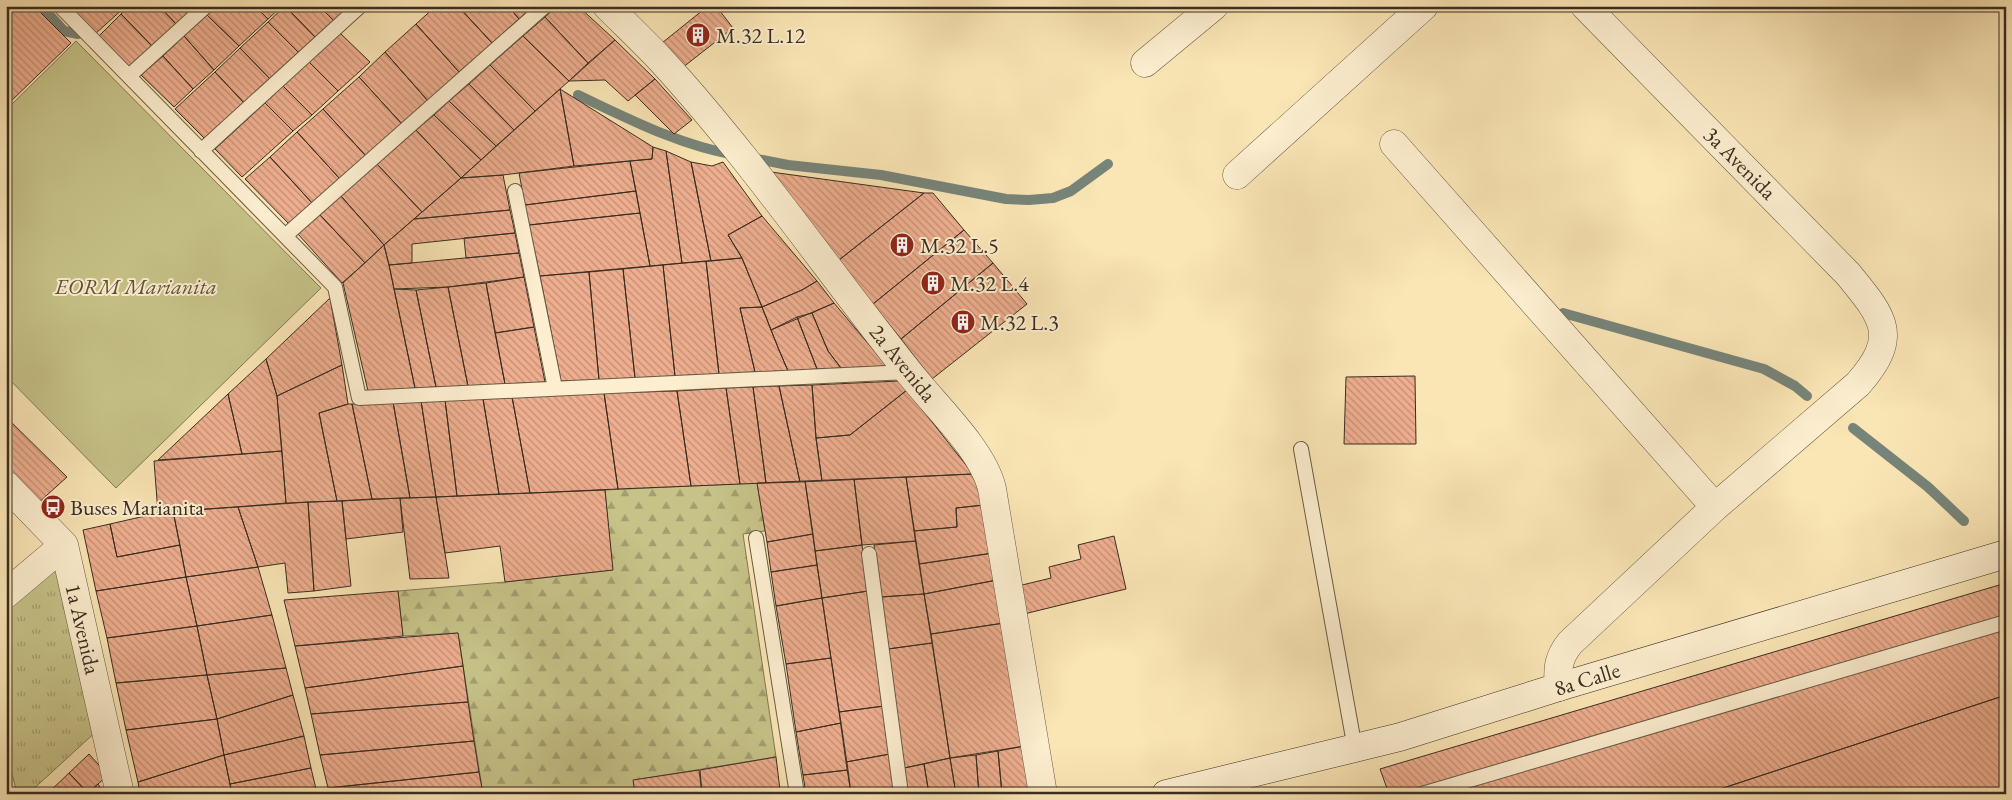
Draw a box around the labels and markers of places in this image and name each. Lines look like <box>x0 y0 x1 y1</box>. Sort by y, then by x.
place label: M.32 L.12 <box>716 21 806 50</box>
building icon: M.32 L.12 <box>685 22 711 48</box>
place label: M.32 L.5 <box>920 231 999 260</box>
building icon: M.32 L.5 <box>889 232 915 258</box>
place label: M.32 L.4 <box>950 269 1029 298</box>
building icon: M.32 L.4 <box>920 270 946 296</box>
place label: M.32 L.3 <box>980 308 1059 337</box>
building icon: M.32 L.3 <box>950 309 976 335</box>
place label: Buses Marianita <box>70 493 204 522</box>
bus stop icon: Buses Marianita <box>40 494 66 520</box>

